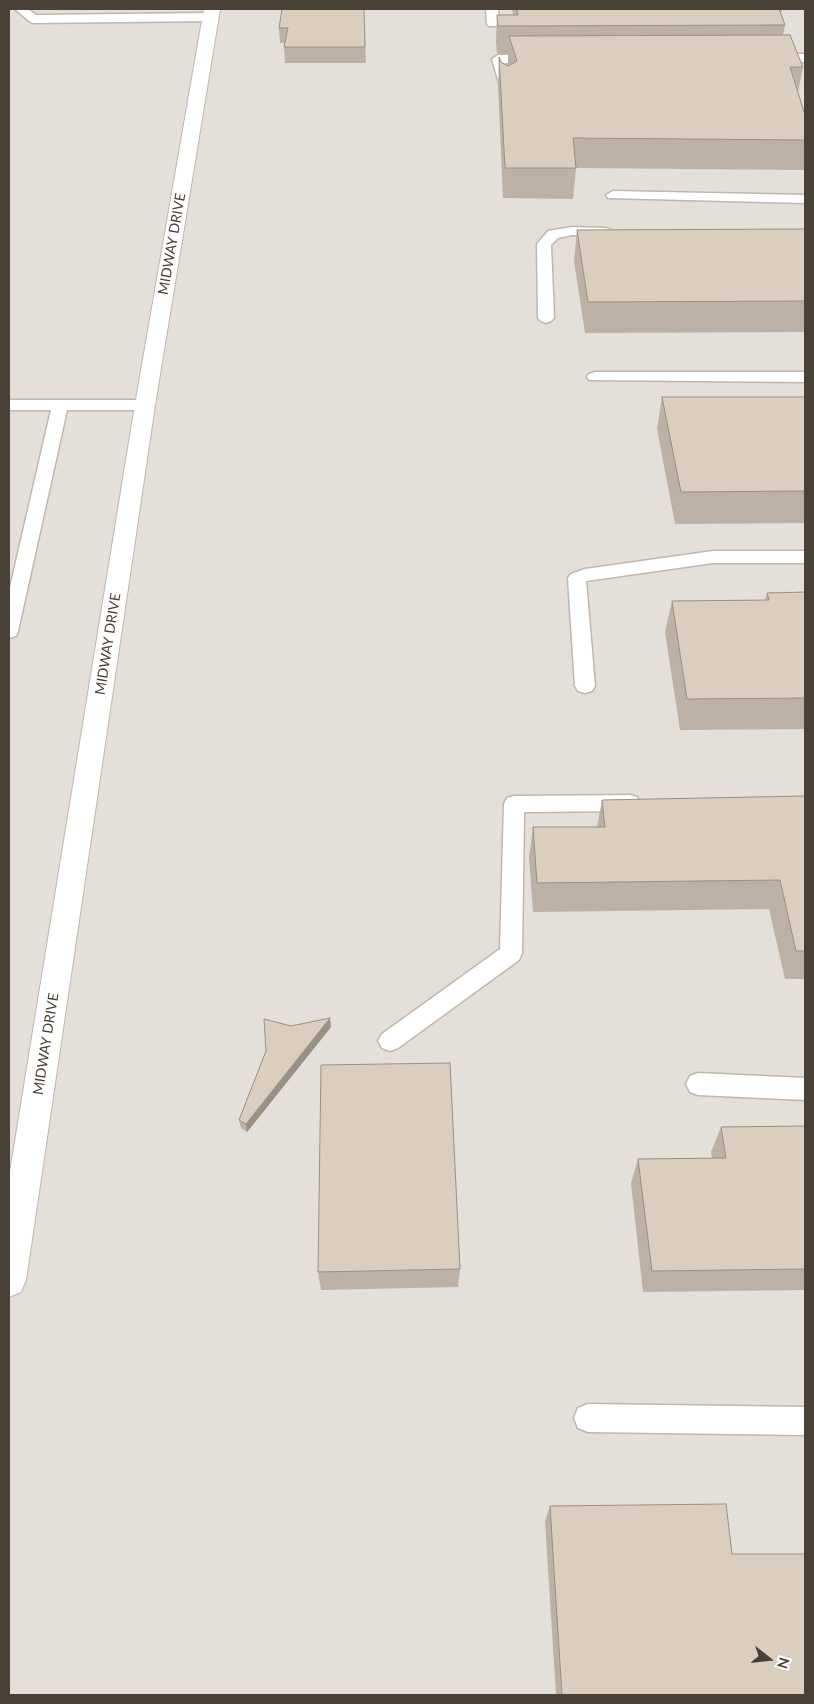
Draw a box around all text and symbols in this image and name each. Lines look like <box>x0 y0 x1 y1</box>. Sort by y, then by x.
street label: MIDWAY DRIVE <box>155 192 189 296</box>
street label: MIDWAY DRIVE <box>92 592 124 696</box>
street label: MIDWAY DRIVE <box>30 992 62 1096</box>
north arrow <box>744 1634 794 1684</box>
text: N <box>774 1656 794 1671</box>

